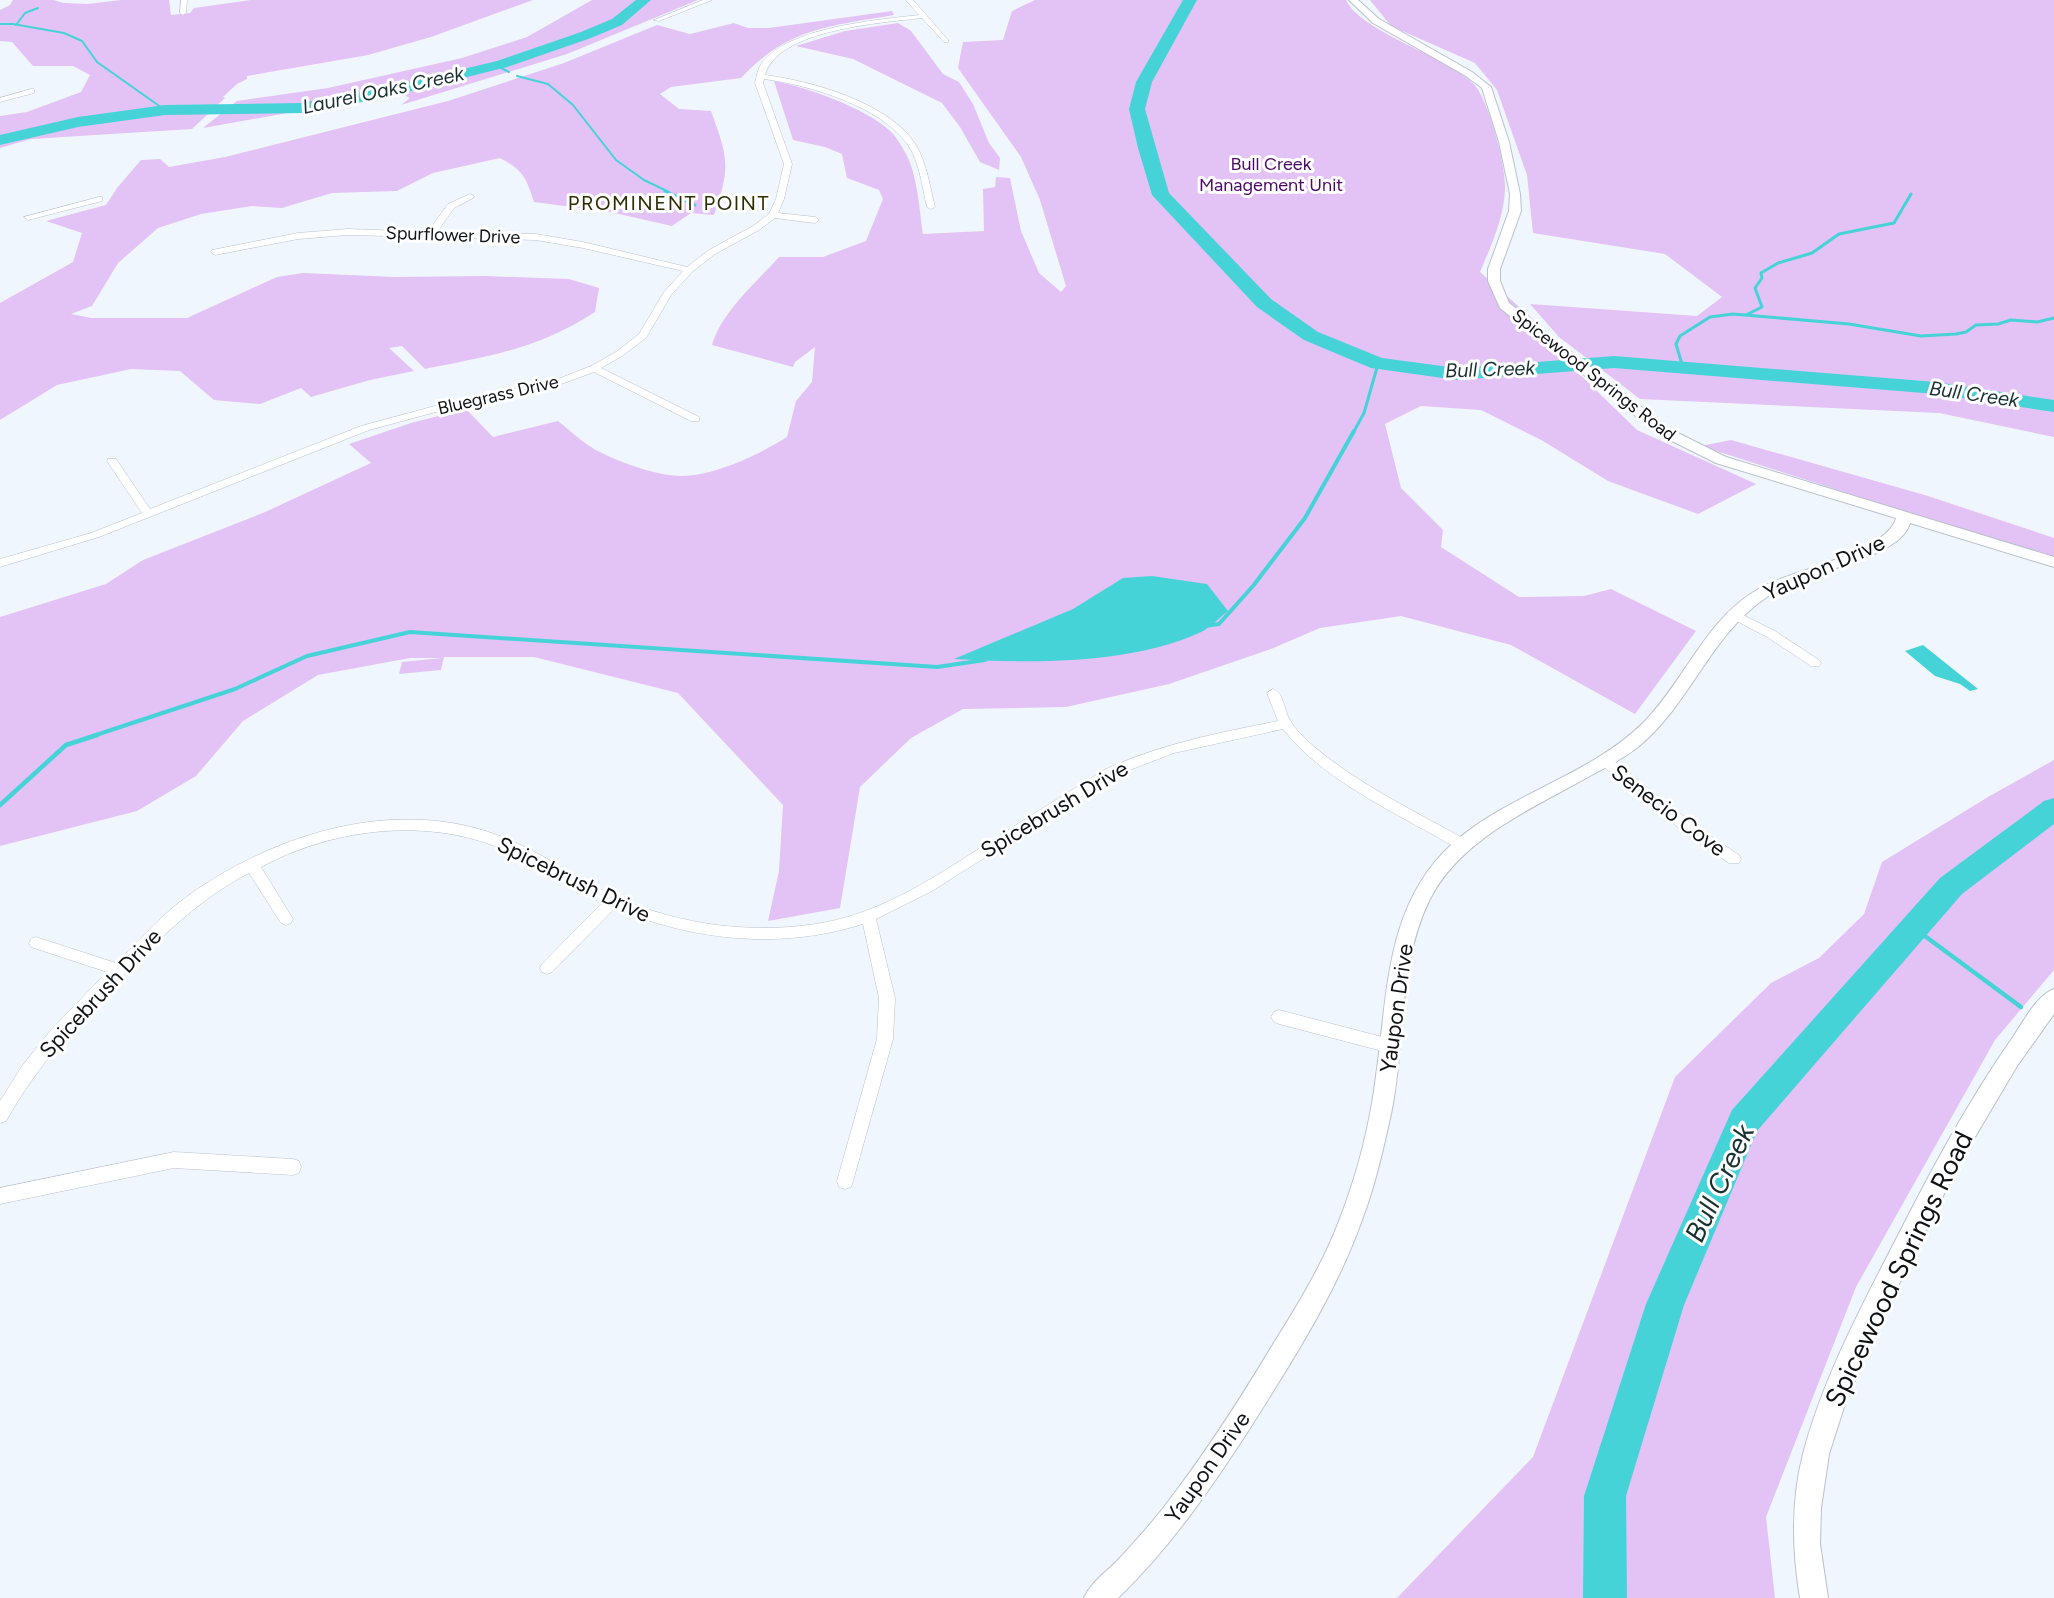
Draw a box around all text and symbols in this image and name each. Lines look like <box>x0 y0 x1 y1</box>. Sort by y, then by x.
water label: Laurel Oaks Creek <box>300 61 467 119</box>
park label: Bull Creek Management Unit <box>1199 153 1343 196</box>
district label: PROMINENT POINT <box>568 191 770 215</box>
street label: Spurflower Drive <box>385 222 521 248</box>
street label: Spicewood Springs Road <box>1508 304 1680 446</box>
water label: Bull Creek <box>1445 355 1537 383</box>
street label: Bluegrass Drive <box>435 370 561 420</box>
water label: Bull Creek <box>1928 376 2022 412</box>
street label: Yaupon Drive <box>1759 529 1889 606</box>
street label: Spicebrush Drive <box>976 755 1133 864</box>
street label: Senecio Cove <box>1606 759 1731 862</box>
street label: Spicebrush Drive <box>493 831 655 928</box>
street label: Spicebrush Drive <box>34 923 167 1064</box>
street label: Yaupon Drive <box>1374 942 1419 1074</box>
water label: Bull Creek <box>1677 1117 1762 1247</box>
street label: Spicewood Springs Road <box>1817 1126 1980 1412</box>
street label: Yaupon Drive <box>1159 1406 1256 1528</box>

